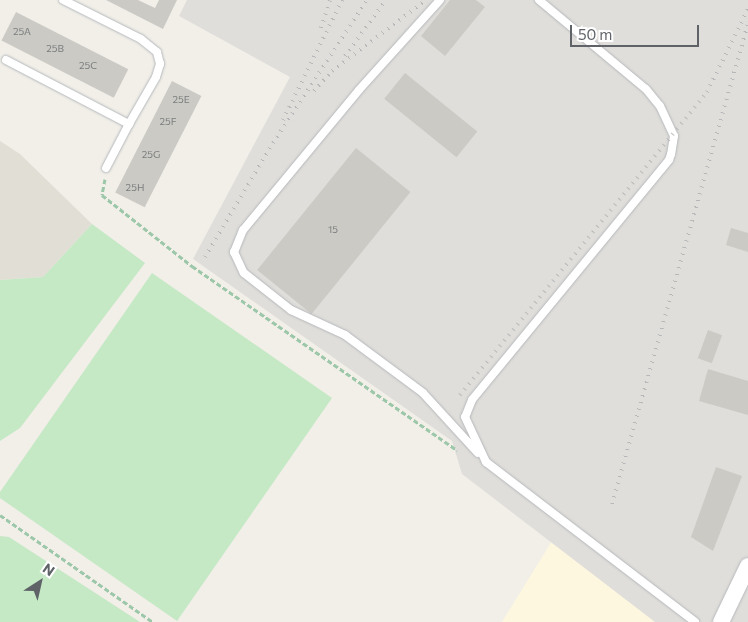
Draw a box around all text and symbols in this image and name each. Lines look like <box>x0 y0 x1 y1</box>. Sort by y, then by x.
scale bar <box>573 15 702 47</box>
text: 50 m <box>578 25 612 43</box>
house number: 25A <box>13 26 31 38</box>
house number: 25B <box>46 43 64 55</box>
house number: 25C <box>79 60 97 72</box>
house number: 25E <box>172 94 190 106</box>
house number: 25F <box>159 116 177 128</box>
house number: 25G <box>142 149 160 161</box>
house number: 25H <box>126 182 144 194</box>
house number: 15 <box>328 224 338 236</box>
north arrow <box>15 557 65 607</box>
text: N <box>40 559 58 579</box>

